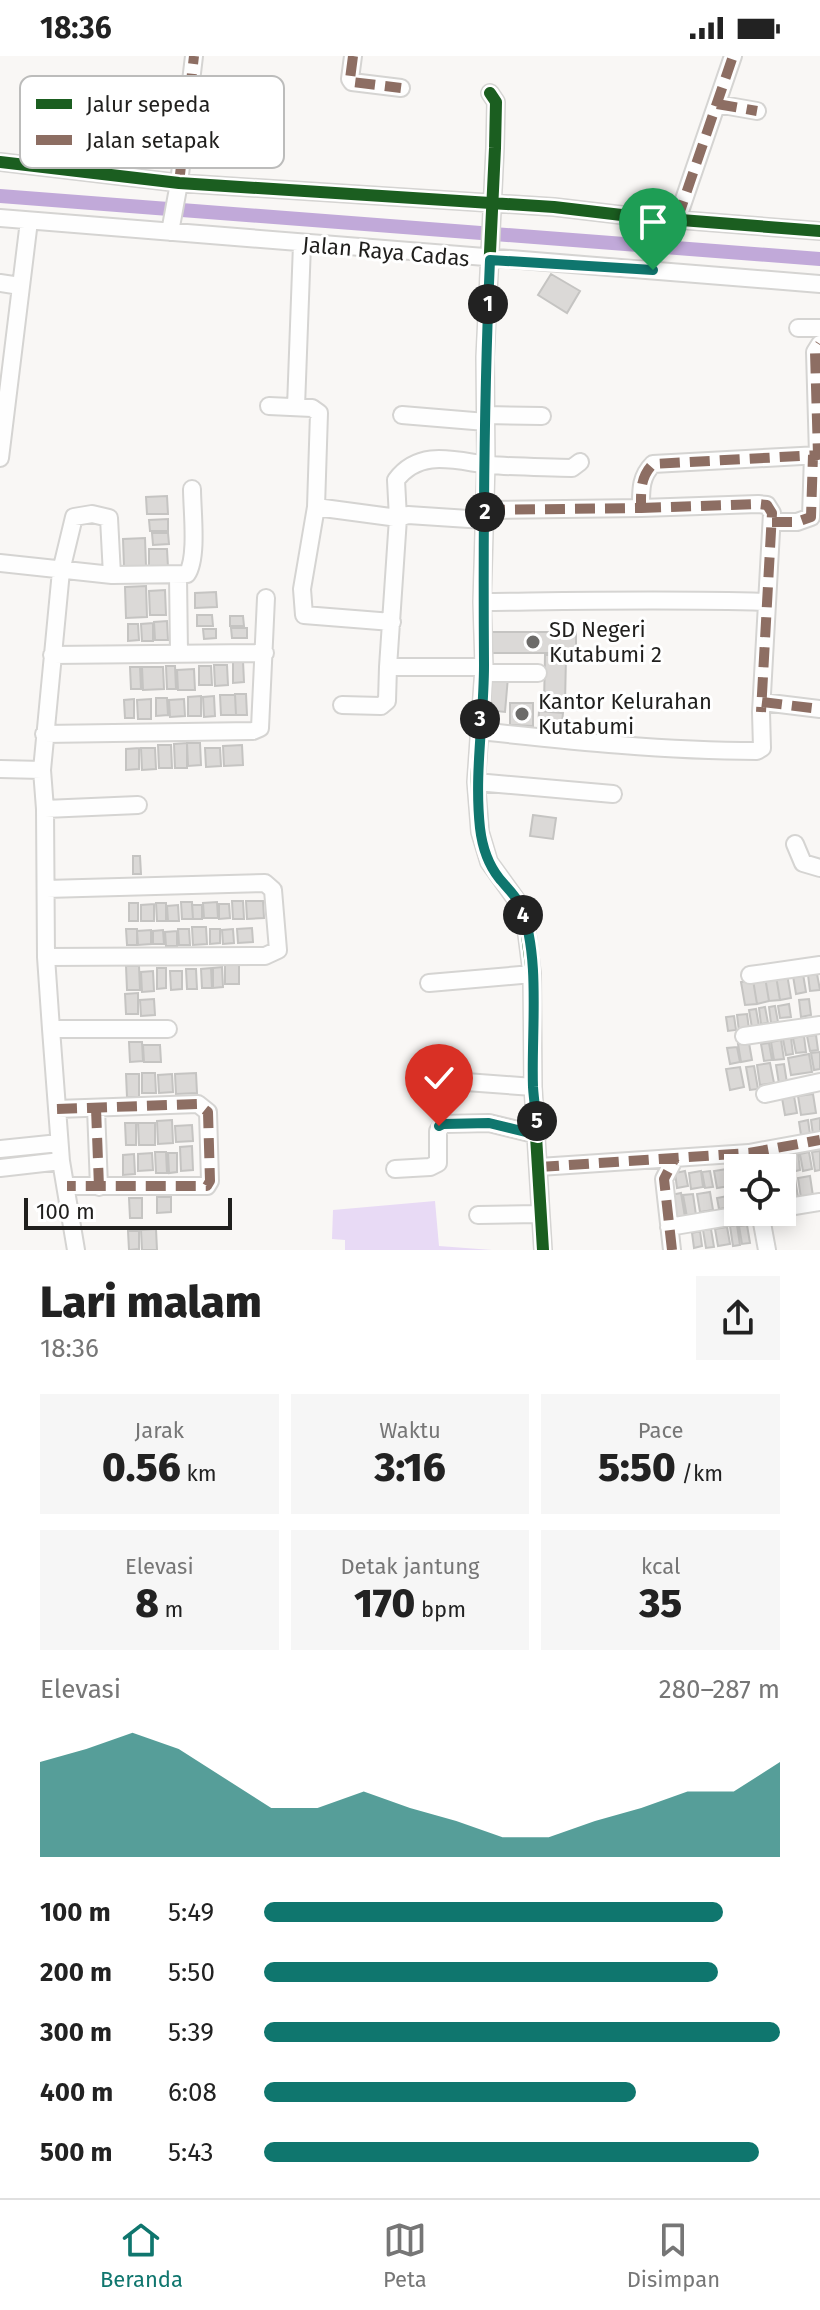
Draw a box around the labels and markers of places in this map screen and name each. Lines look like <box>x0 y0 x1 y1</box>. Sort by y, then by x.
pin <box>619 188 687 270</box>
pin: 1 <box>468 284 508 324</box>
pin: 2 <box>465 492 505 532</box>
place label: SD Negeri Kutabumi 2 <box>549 616 662 668</box>
marker: SD Negeri Kutabumi 2 <box>524 633 542 651</box>
place label: Kantor Kelurahan Kutabumi <box>538 688 712 740</box>
pin: 3 <box>460 699 500 739</box>
marker: Kantor Kelurahan Kutabumi <box>513 705 531 723</box>
pin: 4 <box>503 895 543 935</box>
pin <box>405 1044 473 1126</box>
pin: 5 <box>517 1101 557 1141</box>

